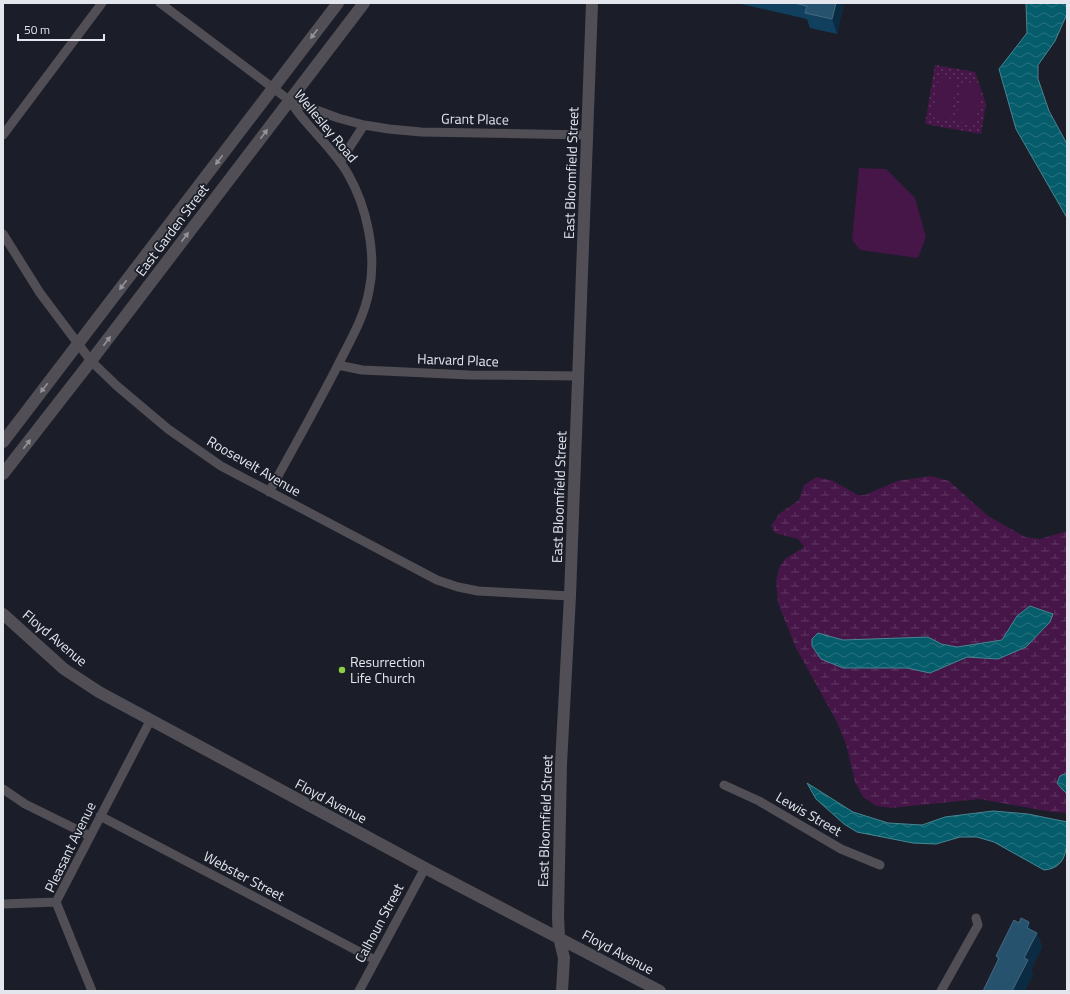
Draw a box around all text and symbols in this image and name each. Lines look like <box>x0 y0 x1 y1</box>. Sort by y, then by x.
scale bar <box>18 16 104 42</box>
text: 50 m <box>24 20 50 39</box>
one-way arrow <box>311 29 319 39</box>
street label: Wellesley Road <box>290 85 363 167</box>
street label: East Bloomfield Street <box>558 106 583 239</box>
street label: Grant Place <box>441 107 509 130</box>
one-way arrow <box>260 128 268 139</box>
one-way arrow <box>214 154 223 165</box>
street label: East Garden Street <box>130 179 213 280</box>
one-way arrow <box>181 232 189 243</box>
one-way arrow <box>118 280 127 291</box>
one-way arrow <box>102 335 111 346</box>
street label: Harvard Place <box>417 348 499 371</box>
one-way arrow <box>39 383 48 394</box>
street label: Roosevelt Avenue <box>203 430 305 501</box>
street label: East Bloomfield Street <box>546 430 571 563</box>
one-way arrow <box>23 438 31 449</box>
street label: Floyd Avenue <box>18 604 92 671</box>
place label: Resurrection Life Church <box>350 651 425 688</box>
marker: Resurrection Life Church <box>337 665 347 675</box>
street label: East Bloomfield Street <box>532 754 557 887</box>
street label: Floyd Avenue <box>292 773 371 828</box>
street label: Lewis Street <box>772 786 846 841</box>
street label: Pleasant Avenue <box>39 798 101 896</box>
street label: Webster Street <box>200 845 289 906</box>
street label: Calhoun Street <box>349 879 408 966</box>
street label: Floyd Avenue <box>579 924 658 979</box>

